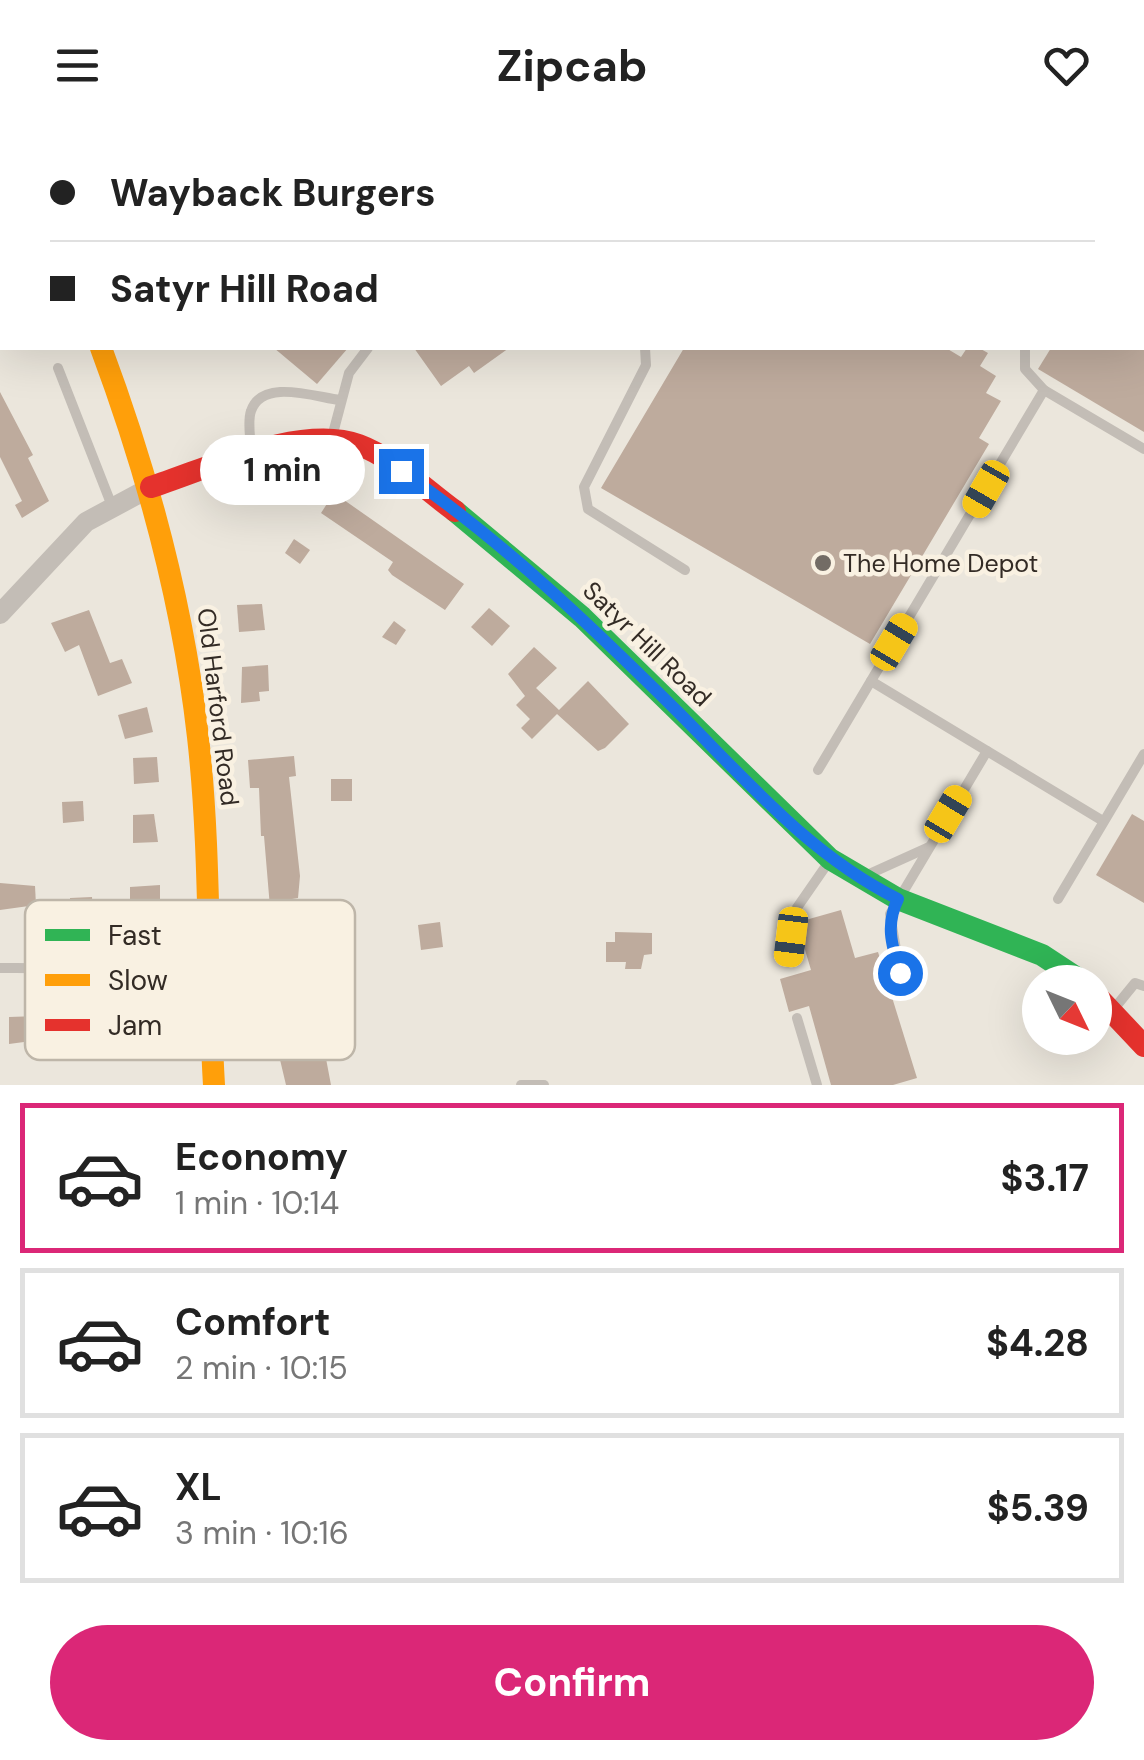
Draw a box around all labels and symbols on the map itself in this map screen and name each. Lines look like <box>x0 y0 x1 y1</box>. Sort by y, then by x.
callout: 1 min <box>201 436 366 506</box>
route end <box>379 449 424 494</box>
car <box>958 456 1014 522</box>
place label: The Home Depot <box>843 547 1038 580</box>
marker: The Home Depot <box>812 552 834 574</box>
street label: Satyr Hill Road <box>576 574 718 714</box>
street label: Old Harford Road <box>189 606 247 808</box>
car <box>866 609 922 675</box>
car <box>920 781 976 847</box>
legend <box>25 900 355 1060</box>
car <box>772 905 810 969</box>
text: Fast <box>108 917 162 954</box>
route start <box>878 951 923 996</box>
text: Slow <box>108 962 168 999</box>
north arrow <box>1022 965 1112 1055</box>
text: Jam <box>108 1007 162 1044</box>

